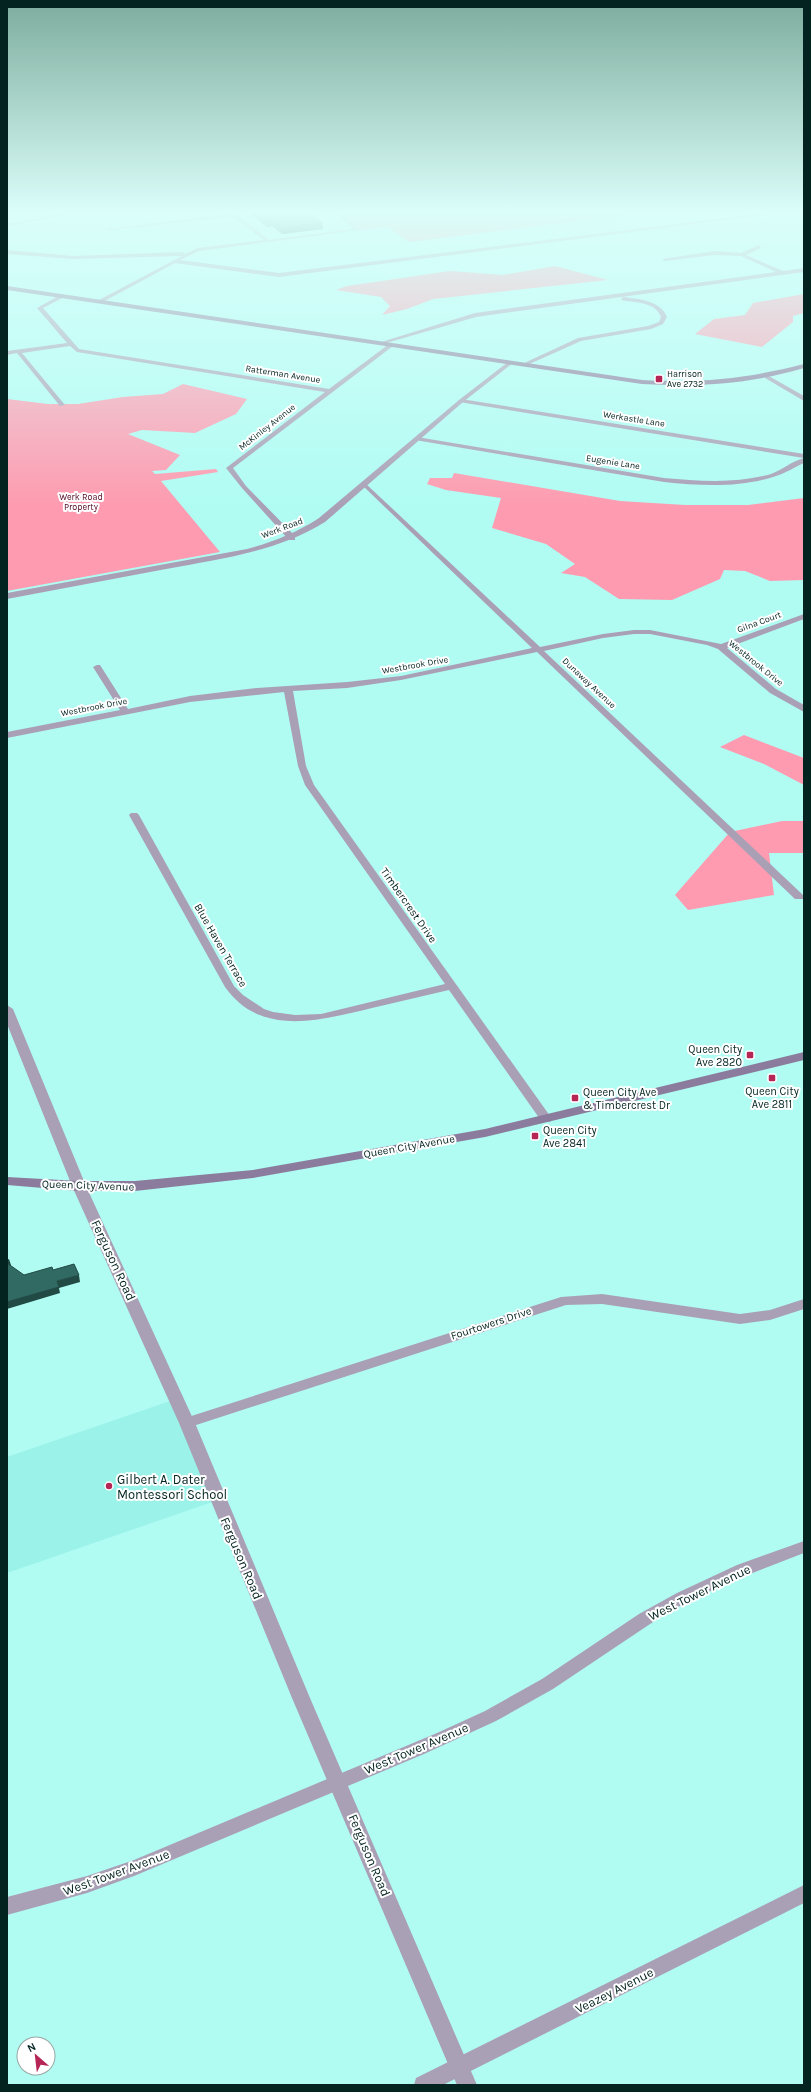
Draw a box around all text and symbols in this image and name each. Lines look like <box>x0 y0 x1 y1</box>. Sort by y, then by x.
street label: Ratterman Avenue <box>245 363 322 385</box>
place label: Harrison Ave 2732 <box>667 369 703 389</box>
marker: Harrison Ave 2732 <box>654 374 664 384</box>
street label: McKinley Avenue <box>237 402 298 452</box>
street label: Werkastle Lane <box>602 409 666 429</box>
street label: Eugenie Lane <box>585 453 641 471</box>
park label: Werk Road Property <box>59 492 103 512</box>
street label: Werk Road <box>260 516 304 540</box>
street label: Gilna Court <box>736 609 783 635</box>
street label: Westbrook Drive <box>727 638 786 688</box>
street label: Westbrook Drive <box>381 654 449 676</box>
street label: Dunaway Avenue <box>560 656 618 711</box>
street label: Westbrook Drive <box>60 696 128 718</box>
street label: Timbercrest Drive <box>378 865 440 946</box>
street label: Blue Haven Terrace <box>191 901 250 990</box>
place label: Queen City Ave 2820 <box>688 1043 742 1069</box>
marker: Queen City Ave 2820 <box>745 1050 755 1060</box>
marker: Queen City Ave 2811 <box>767 1073 777 1083</box>
place label: Queen City Ave 2811 <box>745 1085 799 1111</box>
place label: Queen City Ave & Timbercrest Dr <box>583 1086 670 1112</box>
marker: Queen City Ave & Timbercrest Dr <box>570 1093 580 1103</box>
place label: Queen City Ave 2841 <box>543 1124 597 1150</box>
marker: Queen City Ave 2841 <box>530 1131 540 1141</box>
street label: Queen City Avenue <box>362 1132 456 1161</box>
street label: Queen City Avenue <box>42 1177 135 1194</box>
street label: Ferguson Road <box>88 1217 139 1303</box>
street label: Fourtowers Drive <box>449 1304 533 1343</box>
place label: Gilbert A. Dater Montessori School <box>117 1472 227 1502</box>
marker: Gilbert A. Dater Montessori School <box>104 1481 114 1491</box>
street label: Ferguson Road <box>218 1515 266 1601</box>
street label: West Tower Avenue <box>646 1561 753 1624</box>
street label: West Tower Avenue <box>362 1720 471 1777</box>
street label: Ferguson Road <box>346 1812 394 1898</box>
street label: West Tower Avenue <box>61 1846 172 1899</box>
street label: Veazey Avenue <box>573 1964 656 2017</box>
north arrow <box>16 2036 56 2076</box>
text: N <box>25 2040 38 2055</box>

